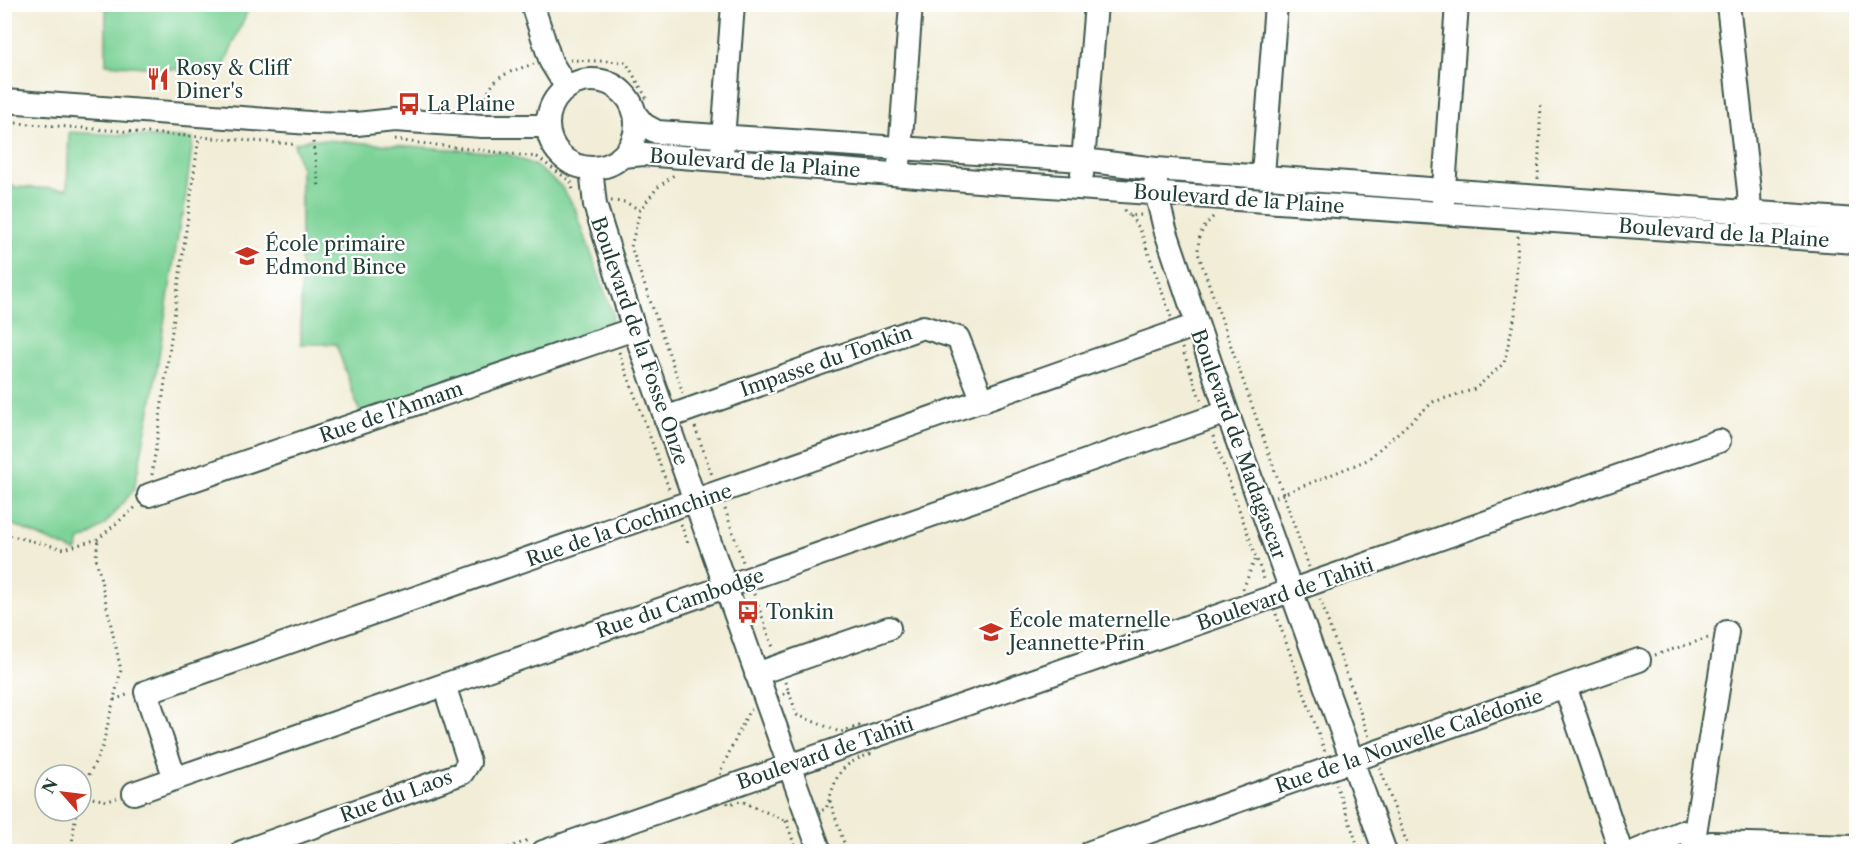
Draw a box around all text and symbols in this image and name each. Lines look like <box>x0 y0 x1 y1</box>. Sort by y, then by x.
place label: Rosy & Cliff Diner's <box>176 56 292 103</box>
restaurant icon: Rosy & Cliff Diner's <box>145 66 171 92</box>
bus stop icon: La Plaine <box>396 91 422 117</box>
place label: La Plaine <box>427 92 515 116</box>
street label: Boulevard de la Plaine <box>649 144 861 182</box>
street label: Boulevard de la Plaine <box>1133 180 1345 218</box>
street label: Boulevard de la Fosse Onze <box>586 214 694 468</box>
street label: Boulevard de la Plaine <box>1618 214 1830 252</box>
place label: École primaire Edmond Bince <box>265 231 406 279</box>
school or university icon: École primaire Edmond Bince <box>234 243 260 269</box>
street label: Impasse du Tonkin <box>737 320 916 402</box>
street label: Boulevard de Madagascar <box>1186 326 1292 563</box>
street label: Rue de l'Annam <box>316 376 466 448</box>
street label: Rue de la Cochinchine <box>523 479 735 571</box>
street label: Boulevard de Tahiti <box>1193 552 1377 636</box>
street label: Rue du Cambodge <box>593 563 767 643</box>
bus stop icon: Tonkin <box>735 599 761 625</box>
place label: Tonkin <box>766 600 834 624</box>
place label: École maternelle Jeannette Prin <box>1006 607 1171 655</box>
school or university icon: École maternelle Jeannette Prin <box>978 619 1004 645</box>
street label: Rue de la Nouvelle Calédonie <box>1272 684 1546 798</box>
street label: Boulevard de Tahiti <box>733 711 917 795</box>
north arrow <box>33 763 93 823</box>
street label: Rue du Laos <box>336 765 456 827</box>
text: N <box>38 775 62 797</box>

